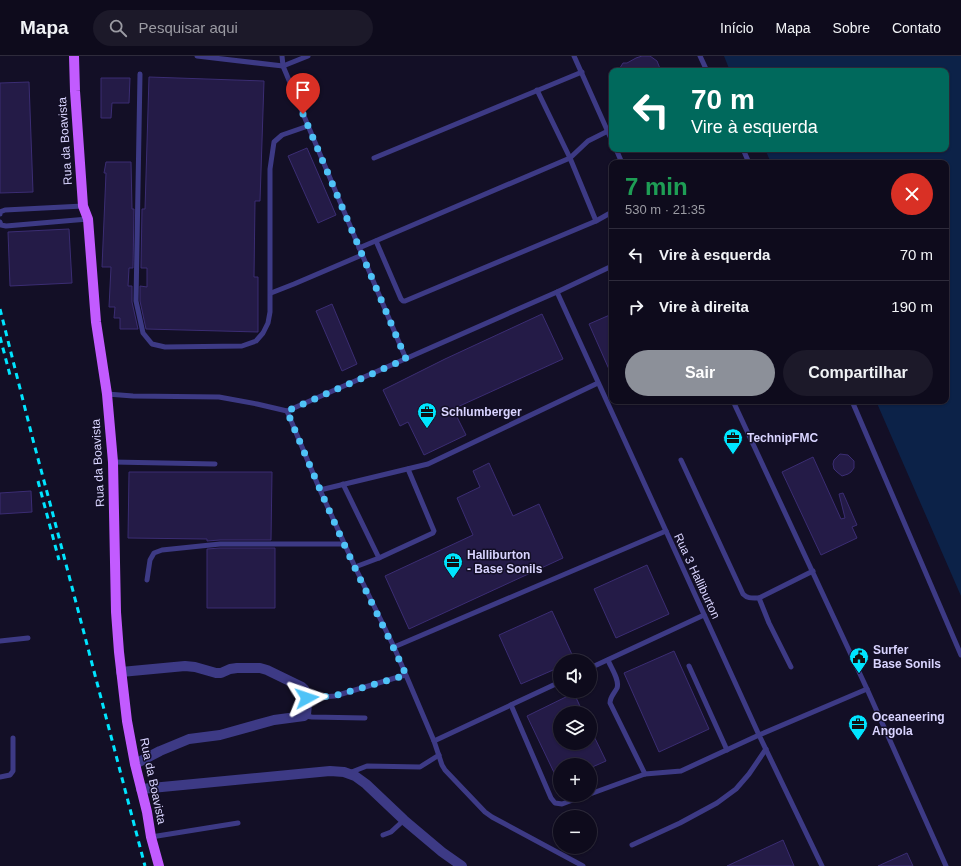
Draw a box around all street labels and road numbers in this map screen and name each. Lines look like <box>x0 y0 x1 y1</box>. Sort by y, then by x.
street label: Rua da Boavista <box>55 96 75 185</box>
street label: Rua da Boavista <box>89 418 107 507</box>
street label: Rua 3 Halliburton <box>671 531 723 621</box>
street label: Rua da Boavista <box>137 736 169 826</box>

